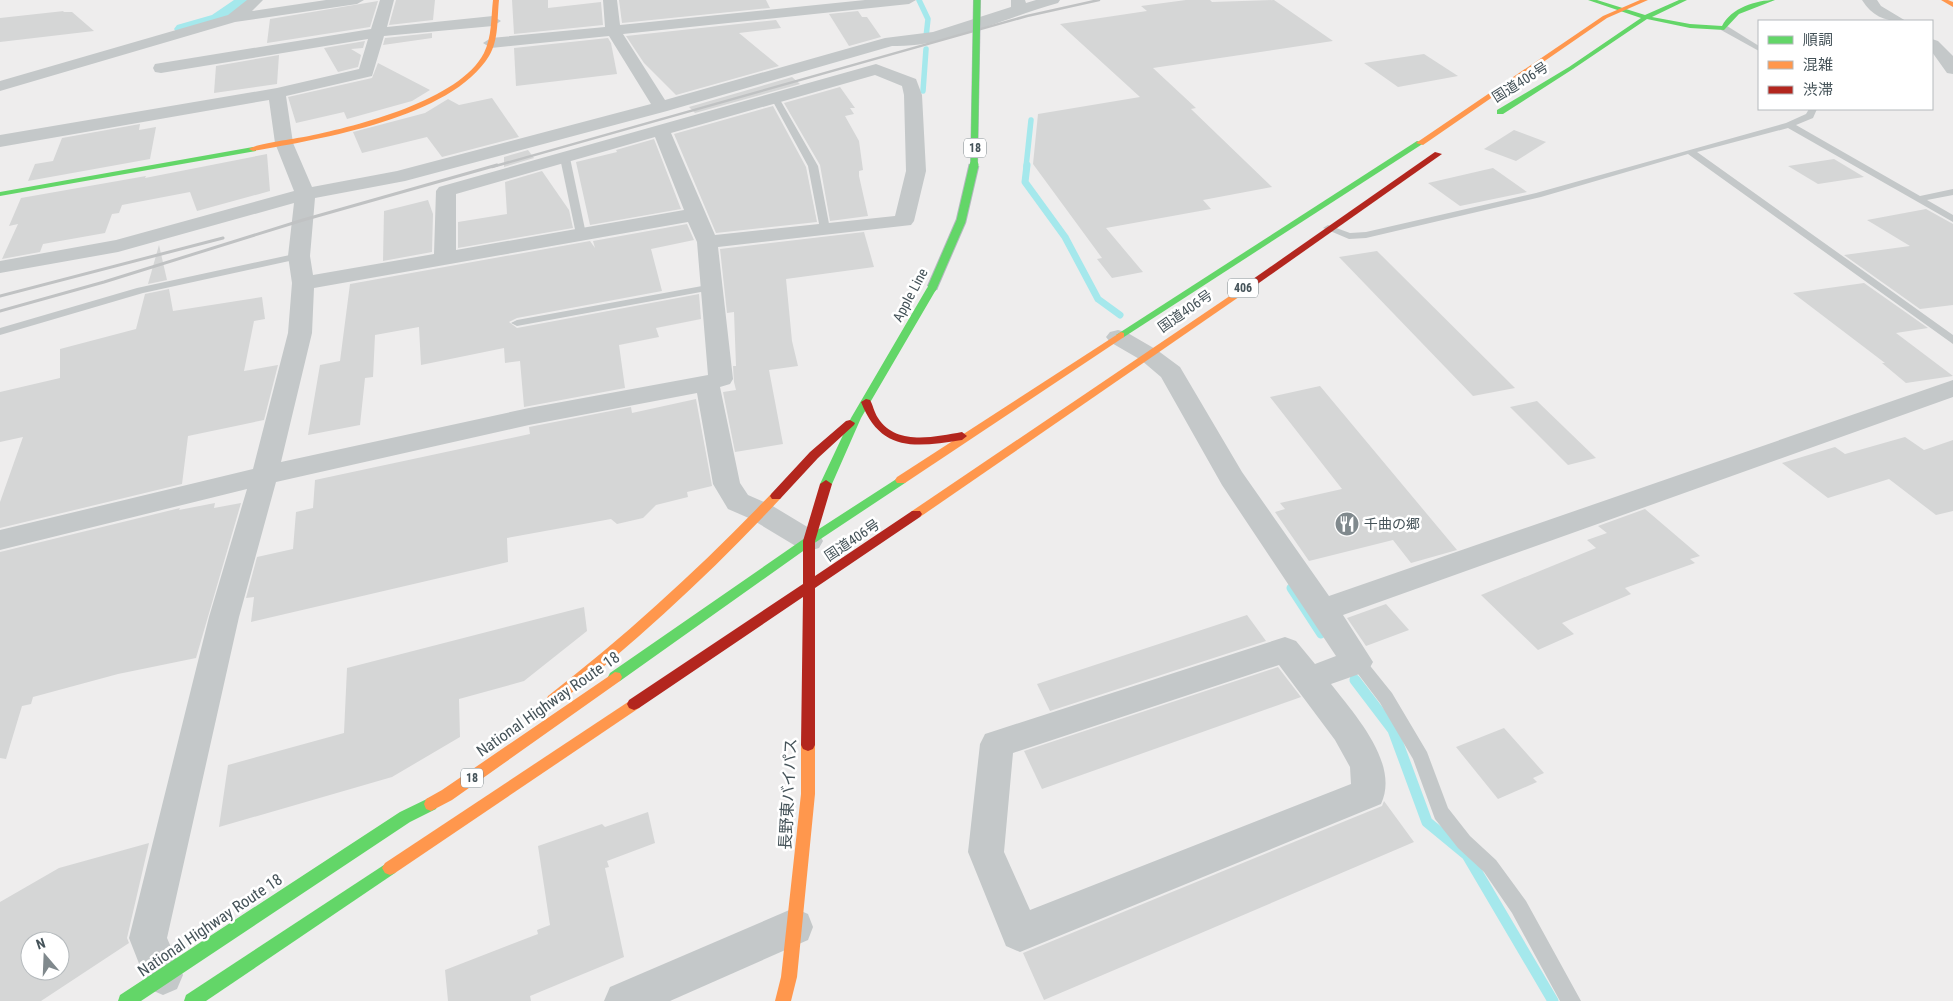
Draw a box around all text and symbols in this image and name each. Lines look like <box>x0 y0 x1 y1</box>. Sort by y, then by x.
legend <box>1758 20 1933 110</box>
text: 順調 <box>1803 31 1833 49</box>
text: 混雑 <box>1803 56 1833 74</box>
street label: 国道406号 <box>1489 59 1551 105</box>
text: 渋滞 <box>1803 81 1833 99</box>
road number: 18 <box>964 138 986 158</box>
street label: Apple Line <box>889 265 931 324</box>
road number: 406 <box>1228 278 1258 298</box>
street label: 国道406号 <box>1155 286 1215 336</box>
restaurant icon: 千曲の郷 <box>1334 511 1360 537</box>
street label: 国道406号 <box>822 516 882 564</box>
place label: 千曲の郷 <box>1364 516 1420 532</box>
street label: National Highway Route 18 <box>473 647 623 761</box>
street label: 長野東バイパス <box>776 738 800 850</box>
road number: 18 <box>461 768 483 788</box>
street label: National Highway Route 18 <box>134 870 286 980</box>
north arrow <box>20 931 70 981</box>
text: N <box>34 935 47 953</box>

